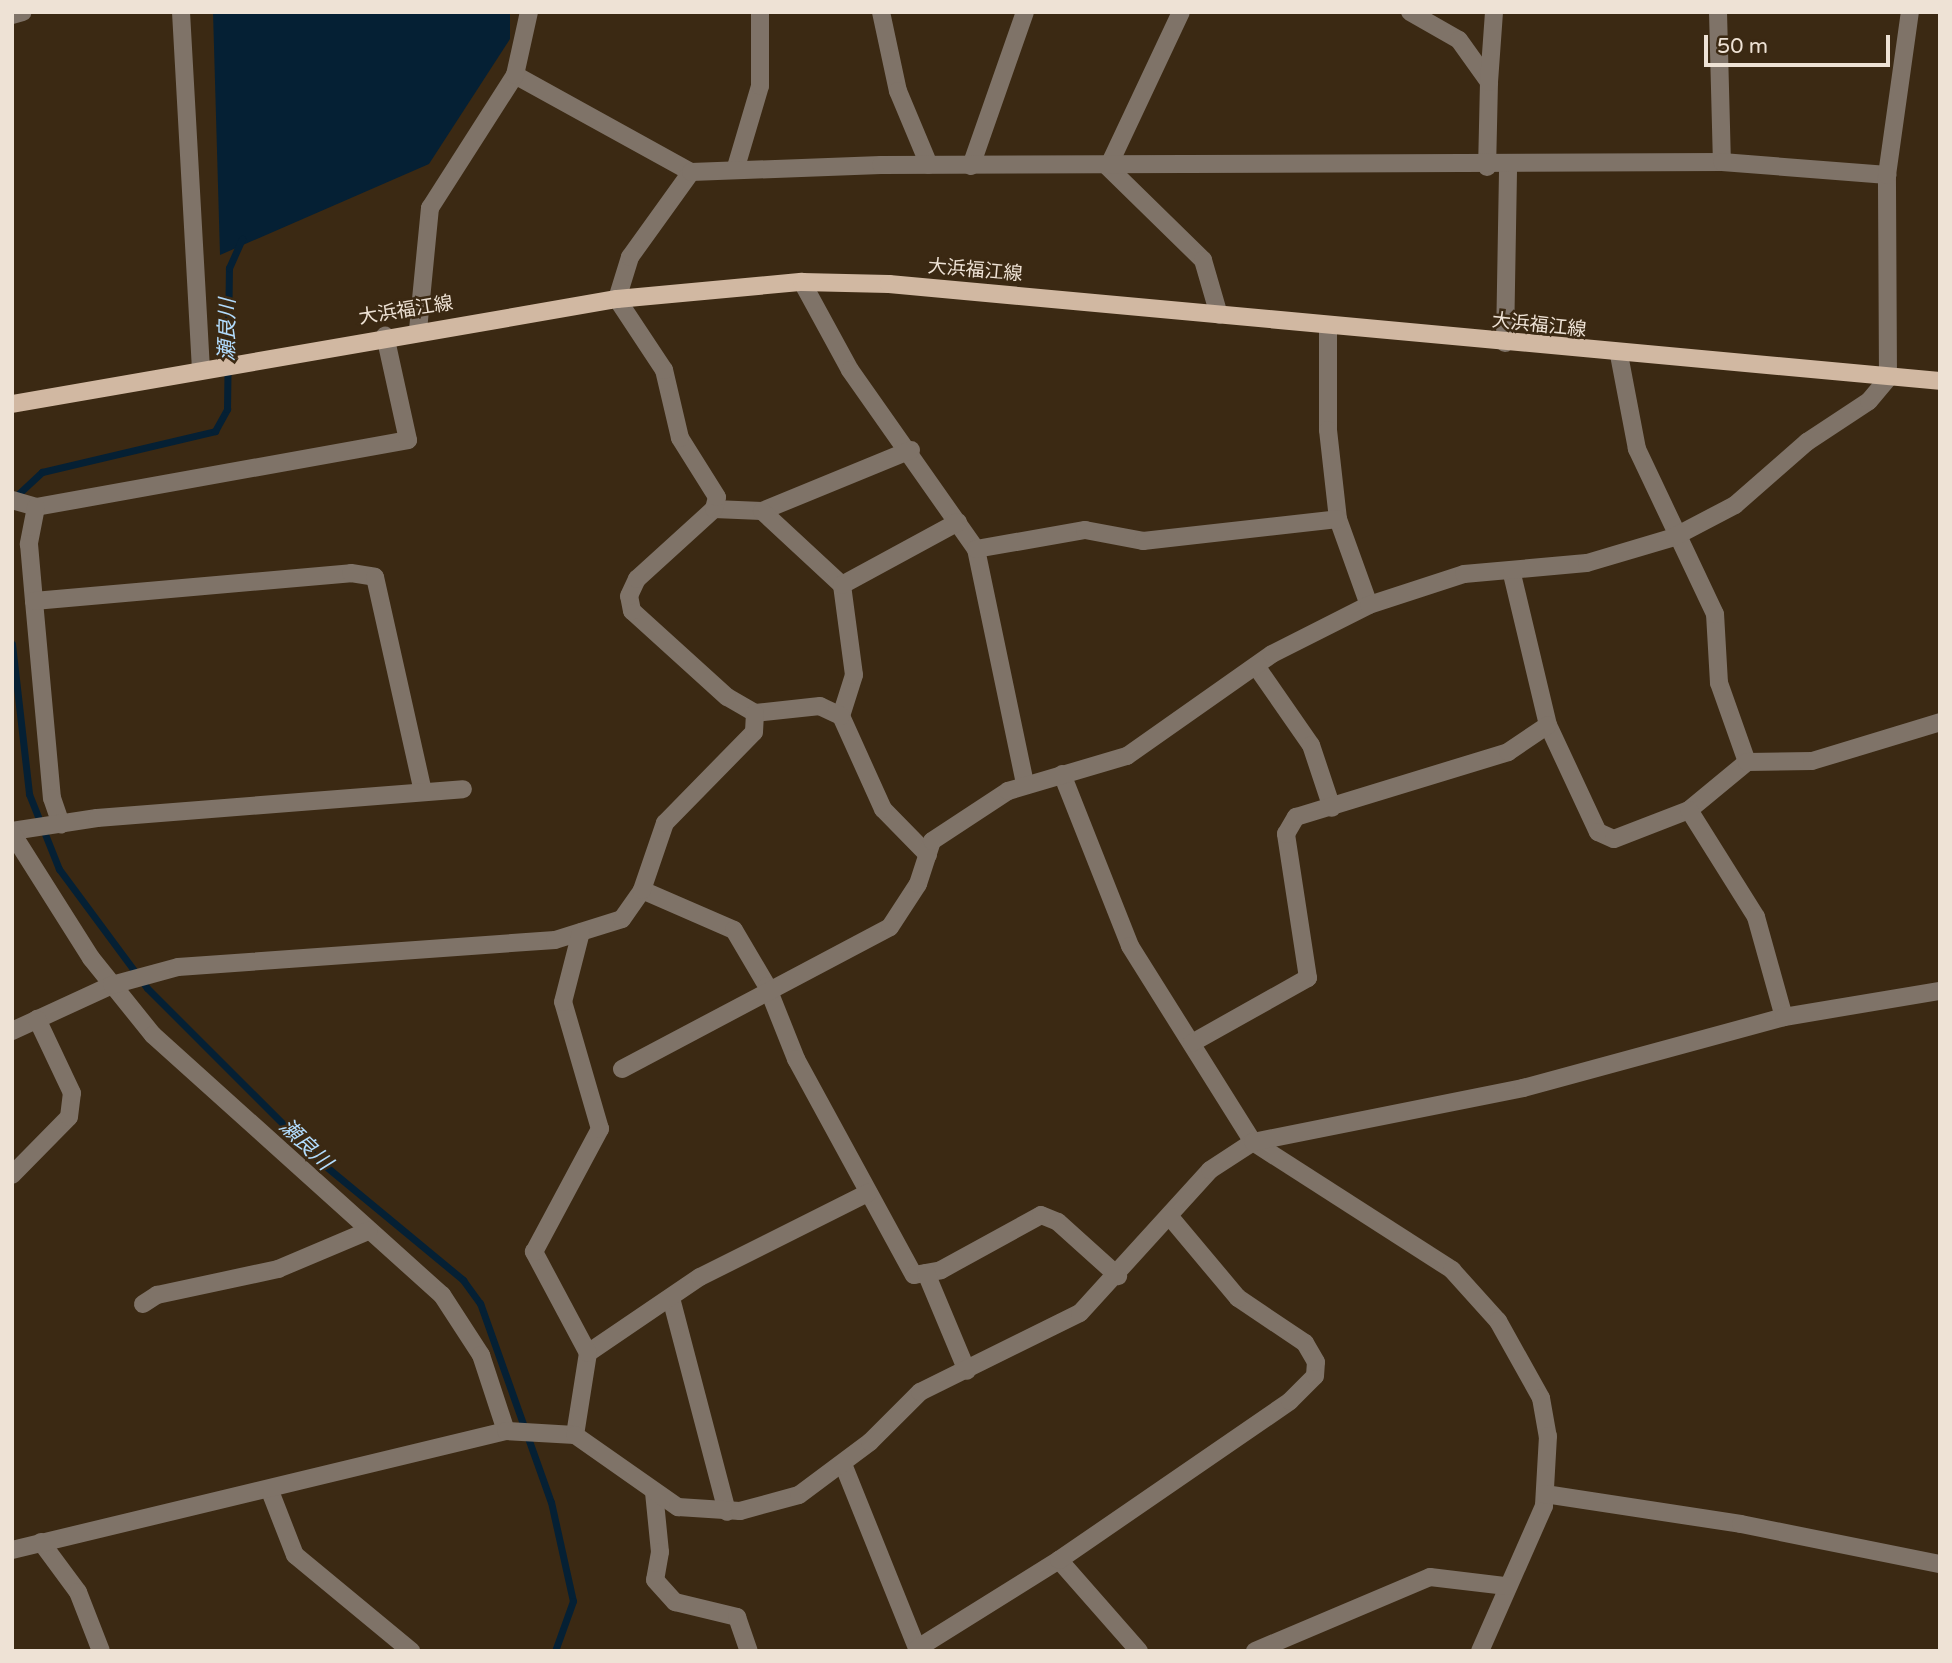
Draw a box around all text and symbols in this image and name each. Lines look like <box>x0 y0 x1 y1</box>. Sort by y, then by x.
scale bar <box>1707 21 1892 65</box>
text: 50 m <box>1717 34 1768 59</box>
street label: 大浜福江線 <box>927 256 1023 286</box>
street label: 大浜福江線 <box>357 292 455 330</box>
water label: 瀬良川 <box>215 298 241 362</box>
street label: 大浜福江線 <box>1491 310 1587 342</box>
water label: 瀬良川 <box>274 1114 336 1176</box>

